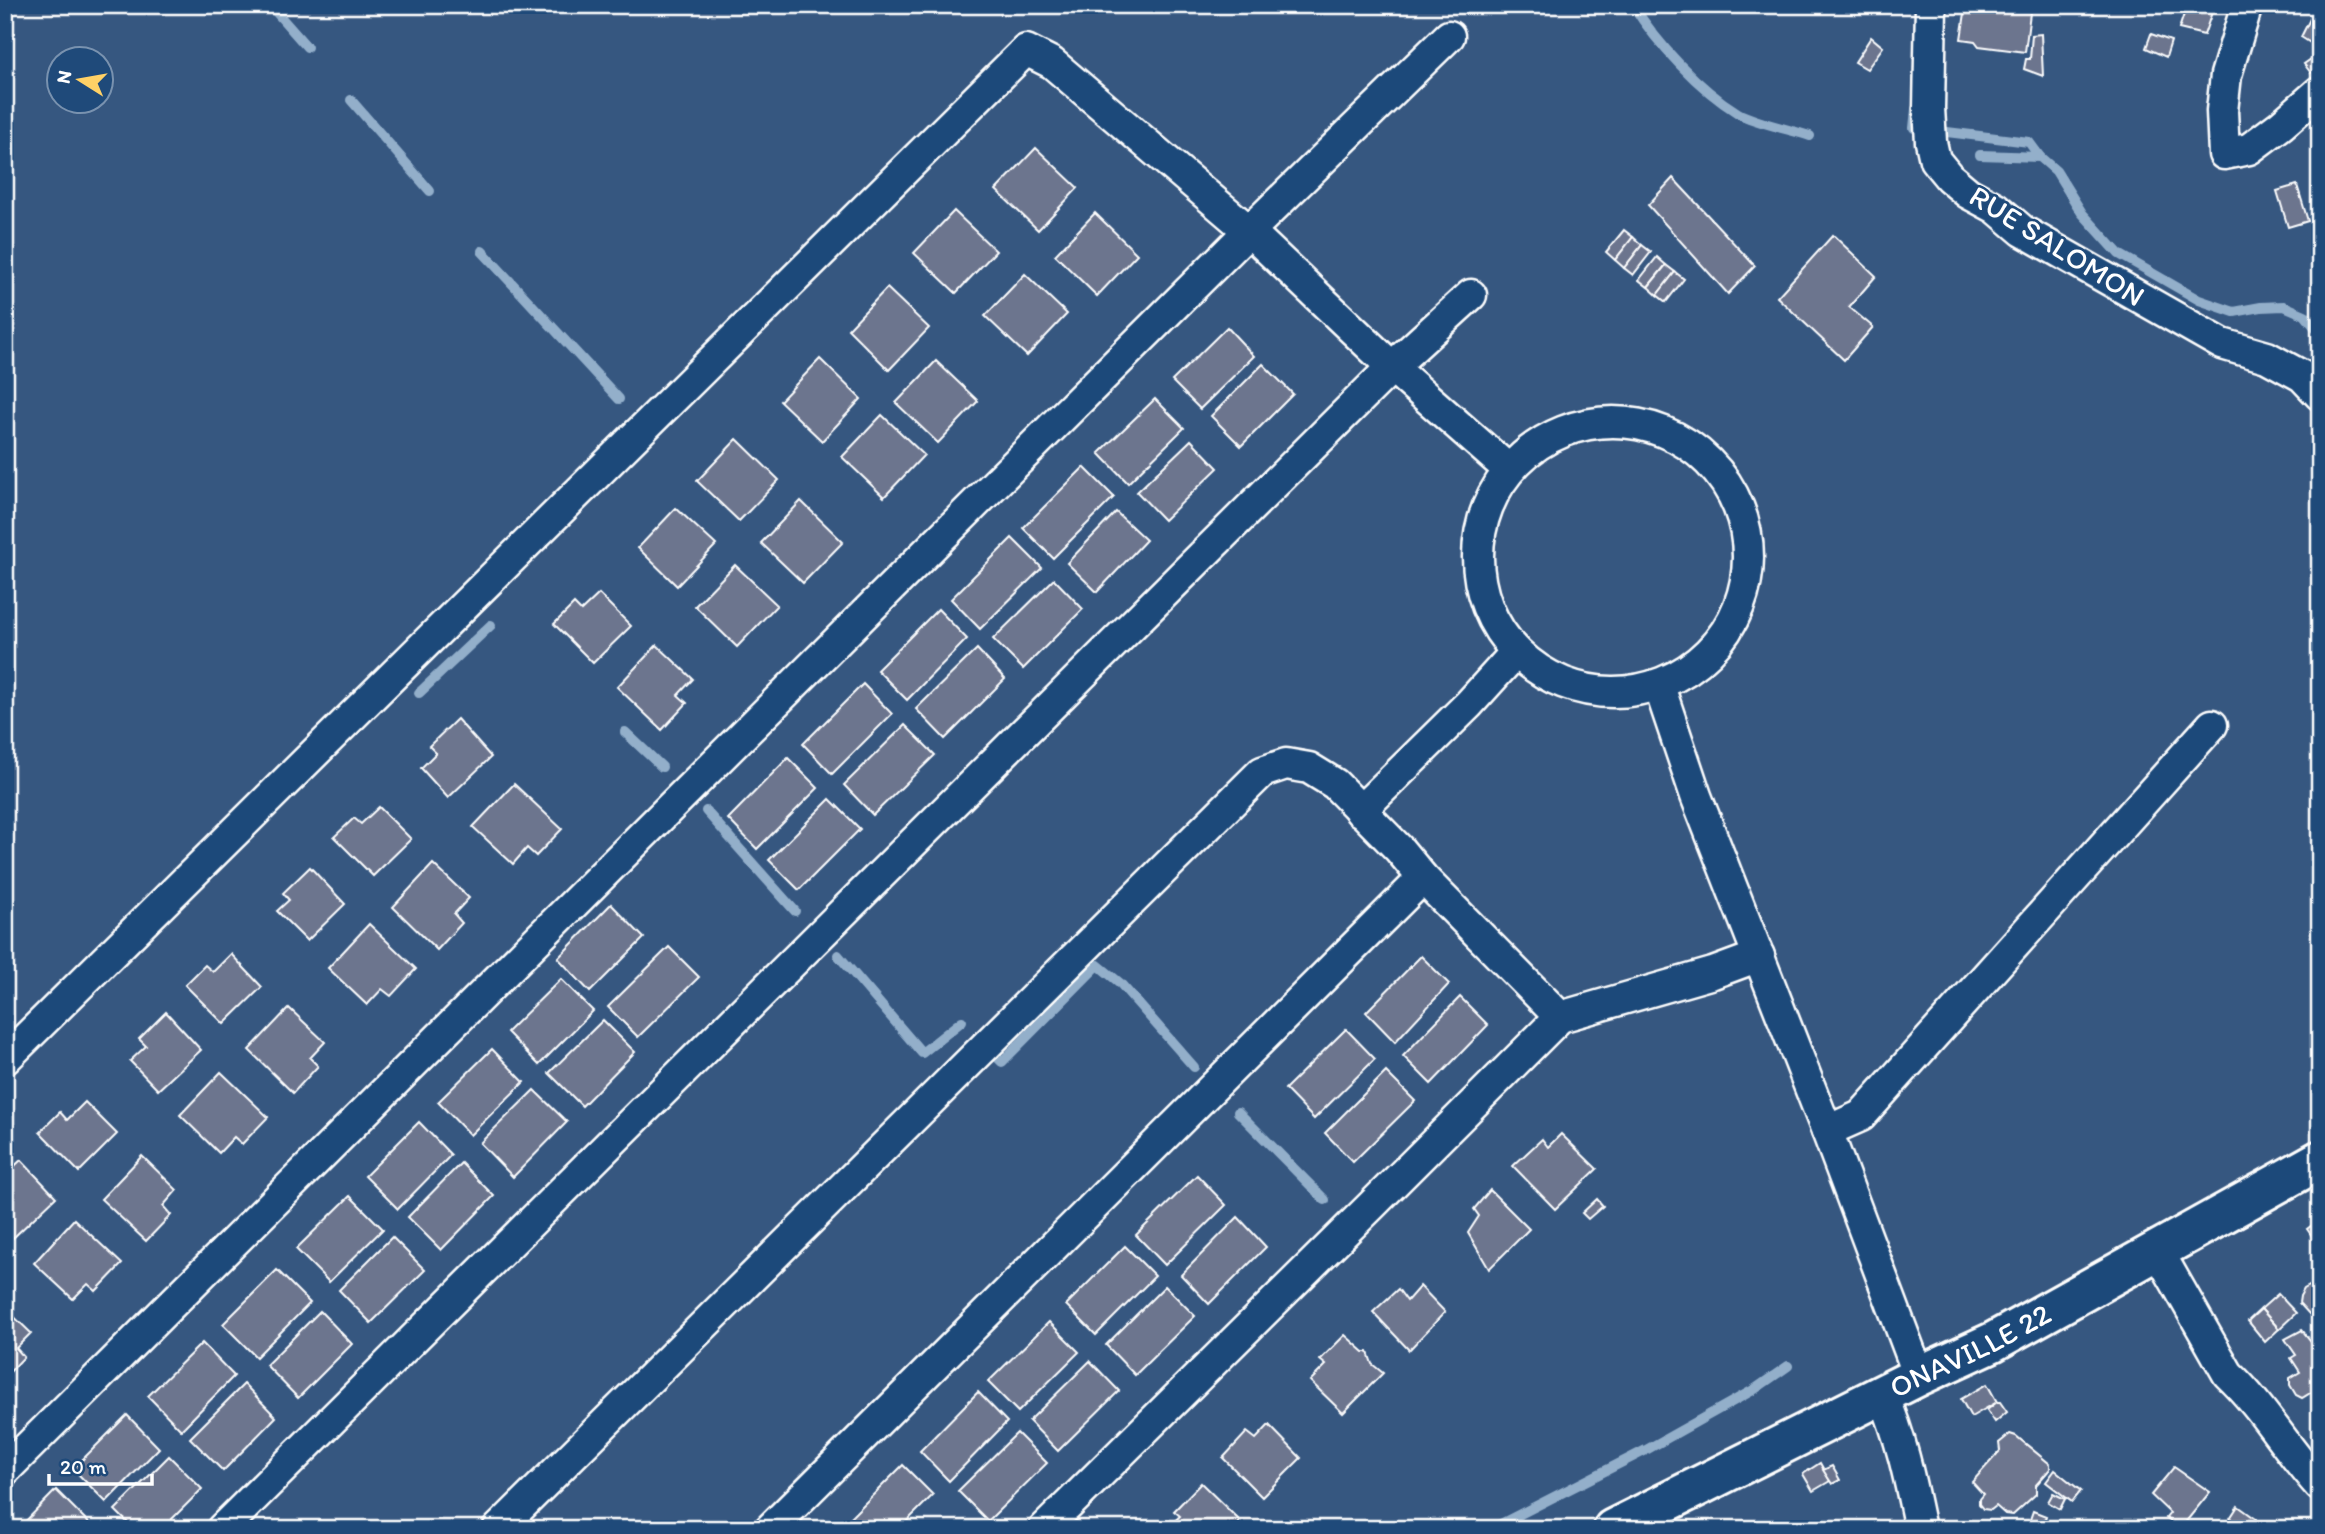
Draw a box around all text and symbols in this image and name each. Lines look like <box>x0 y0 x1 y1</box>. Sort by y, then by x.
north arrow <box>46 46 116 116</box>
text: N <box>51 68 76 85</box>
street label: RUE SALOMON <box>1963 177 2152 314</box>
street label: ONAVILLE 22 <box>1883 1295 2057 1406</box>
scale bar <box>49 1443 152 1487</box>
text: 20 m <box>60 1454 107 1479</box>

